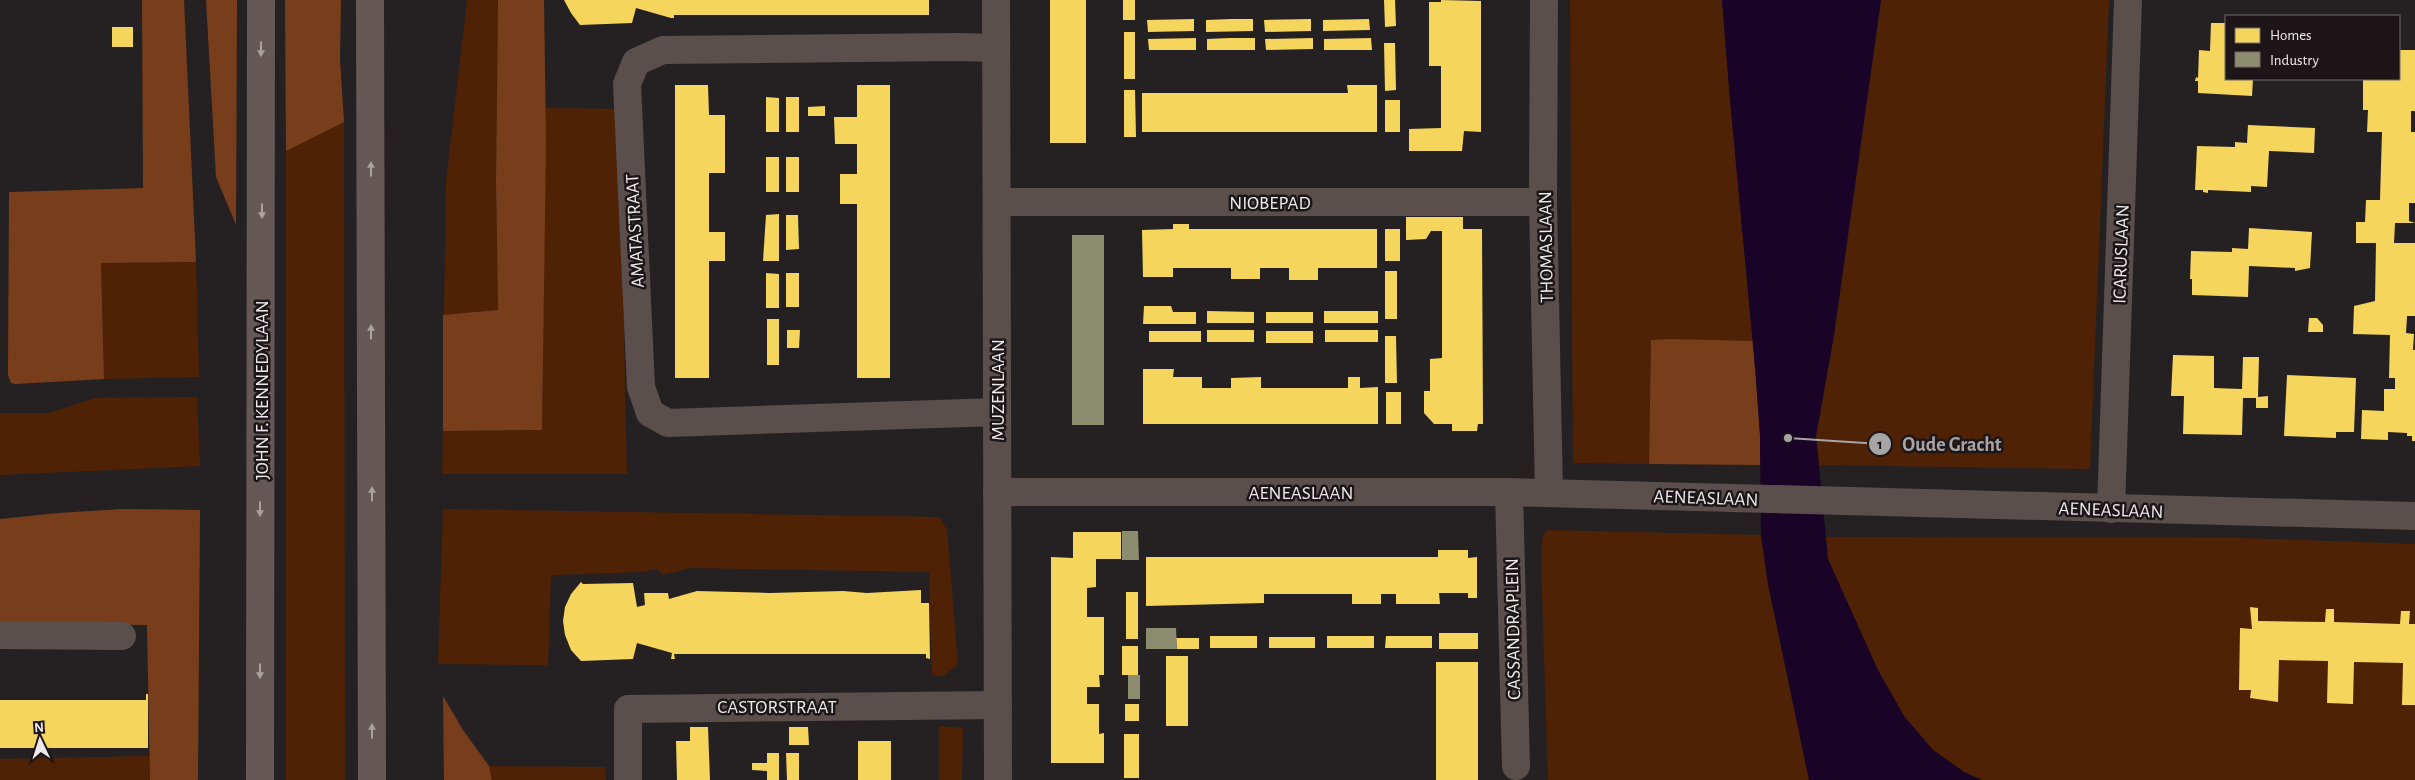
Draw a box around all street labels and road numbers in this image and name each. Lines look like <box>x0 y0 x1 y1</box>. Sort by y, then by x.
street label: AMATASTRAAT <box>623 174 648 288</box>
street label: THOMASLAAN <box>1536 191 1557 303</box>
street label: NIOBEPAD <box>1229 194 1311 213</box>
street label: ICARUSLAAN <box>2110 204 2133 304</box>
street label: JOHN F. KENNEDYLAAN <box>253 300 272 480</box>
street label: MUZENLAAN <box>989 339 1008 441</box>
street label: AENEASLAAN <box>1248 484 1354 503</box>
street label: AENEASLAAN <box>1653 487 1759 510</box>
street label: AENEASLAAN <box>2058 499 2164 522</box>
street label: CASSANDRAPLEIN <box>1503 558 1524 700</box>
street label: CASTORSTRAAT <box>717 698 837 717</box>

